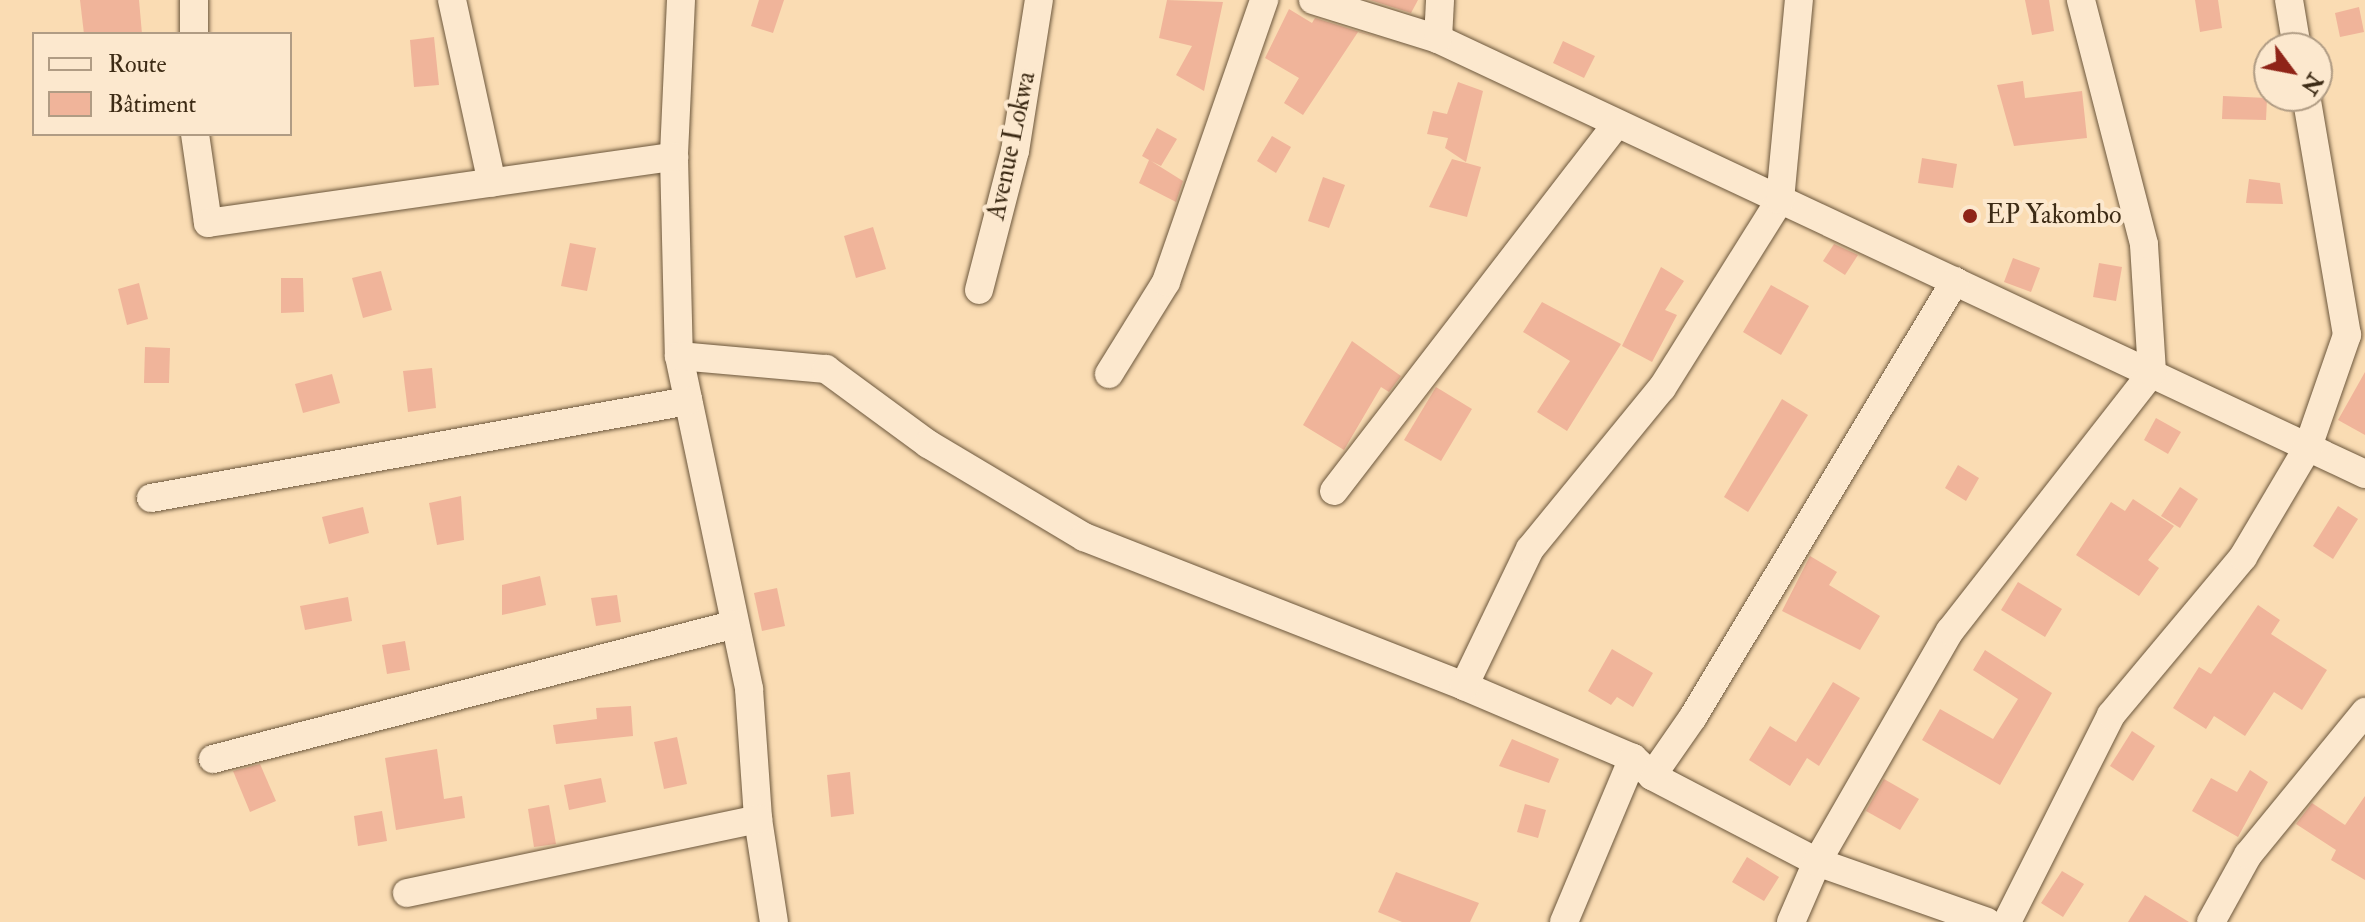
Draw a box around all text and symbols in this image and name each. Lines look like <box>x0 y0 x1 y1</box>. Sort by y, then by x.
legend <box>32 32 292 136</box>
north arrow <box>2253 32 2333 112</box>
text: Route <box>108 49 167 80</box>
text: N <box>2295 68 2329 99</box>
street label: Avenue Lokwa <box>981 69 1043 223</box>
text: Bâtiment <box>108 89 196 120</box>
place label: EP Yakombo <box>1986 200 2121 232</box>
marker: EP Yakombo <box>1961 207 1979 225</box>

